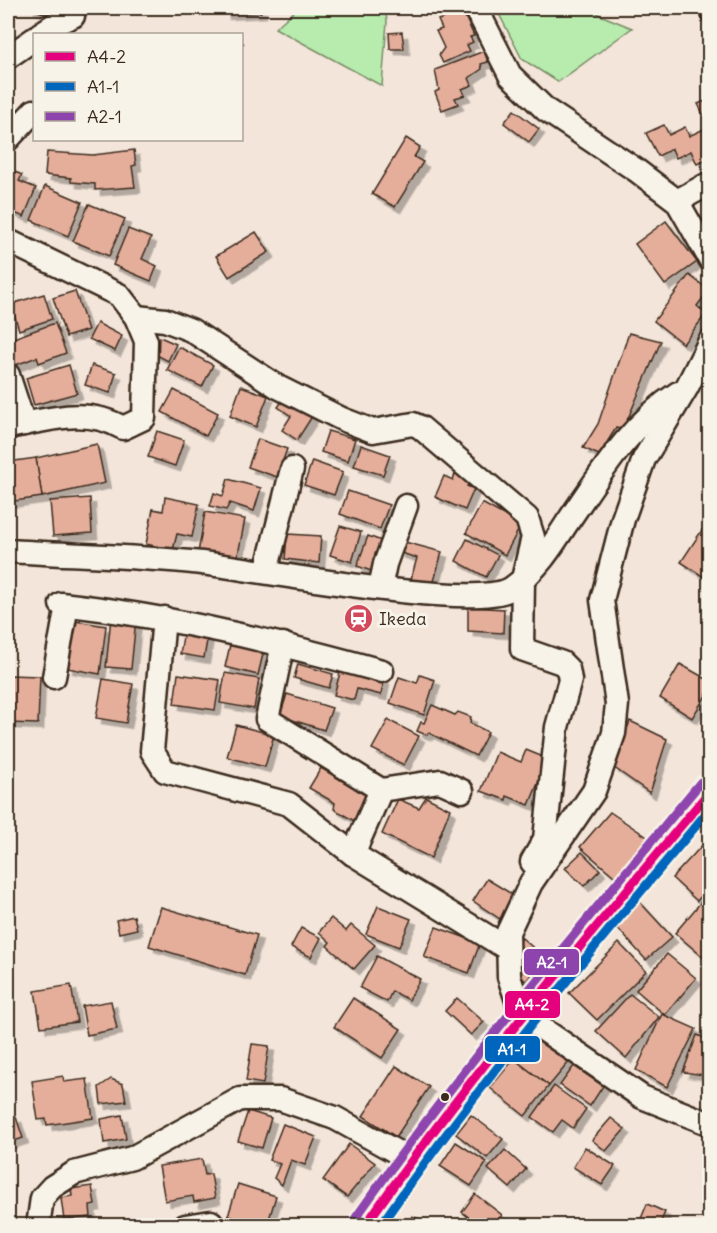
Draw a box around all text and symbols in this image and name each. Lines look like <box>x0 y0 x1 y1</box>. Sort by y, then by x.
legend <box>33 33 243 141</box>
text: A4-2 <box>87 45 126 68</box>
text: A1-1 <box>87 75 119 98</box>
text: A2-1 <box>87 105 122 128</box>
station icon: Ikeda <box>342 603 374 635</box>
place label: Ikeda <box>379 607 426 630</box>
line badge: A2-1 <box>523 948 580 976</box>
text: A2-1 <box>537 952 567 972</box>
line badge: A4-2 <box>504 990 561 1019</box>
text: A4-2 <box>515 994 550 1014</box>
line badge: A1-1 <box>484 1035 541 1063</box>
text: A1-1 <box>498 1039 526 1059</box>
unlabelled marker <box>439 1091 451 1103</box>

